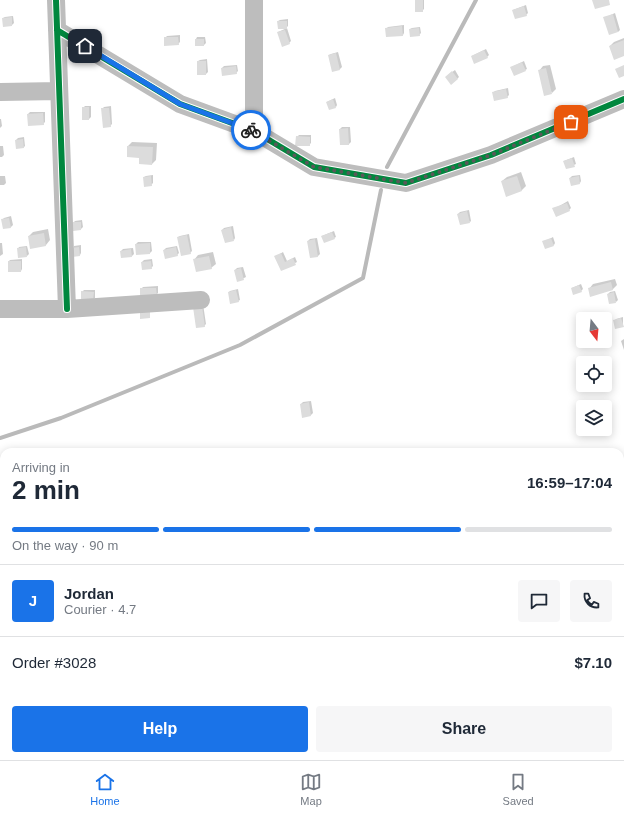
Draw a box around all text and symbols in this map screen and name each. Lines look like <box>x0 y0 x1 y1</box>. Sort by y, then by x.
pin <box>68 29 102 63</box>
icon: home <box>74 35 96 57</box>
pin <box>554 105 588 139</box>
courier <box>231 110 271 150</box>
icon: bag <box>560 111 582 133</box>
icon: bike <box>240 119 262 141</box>
north arrow <box>576 312 612 348</box>
map controls <box>576 312 612 436</box>
button: locate <box>576 356 612 392</box>
button: layers <box>576 400 612 436</box>
text: Arriving in <box>12 460 70 475</box>
text: 16:59–17:04 <box>527 474 612 491</box>
text: 2 min <box>12 475 80 505</box>
text: On the way · 90 m <box>12 538 118 553</box>
button: chat <box>518 580 560 622</box>
button: phone <box>570 580 612 622</box>
text: Jordan <box>64 585 114 602</box>
text: J <box>29 592 37 609</box>
text: Courier · 4.7 <box>64 602 136 617</box>
text: Order #3028 <box>12 654 96 671</box>
text: $7.10 <box>574 654 612 671</box>
button: Help <box>12 706 308 752</box>
button: Share <box>316 706 612 752</box>
tab: Home <box>90 771 120 807</box>
tab: Map <box>300 771 322 807</box>
tab: Saved <box>503 771 534 807</box>

